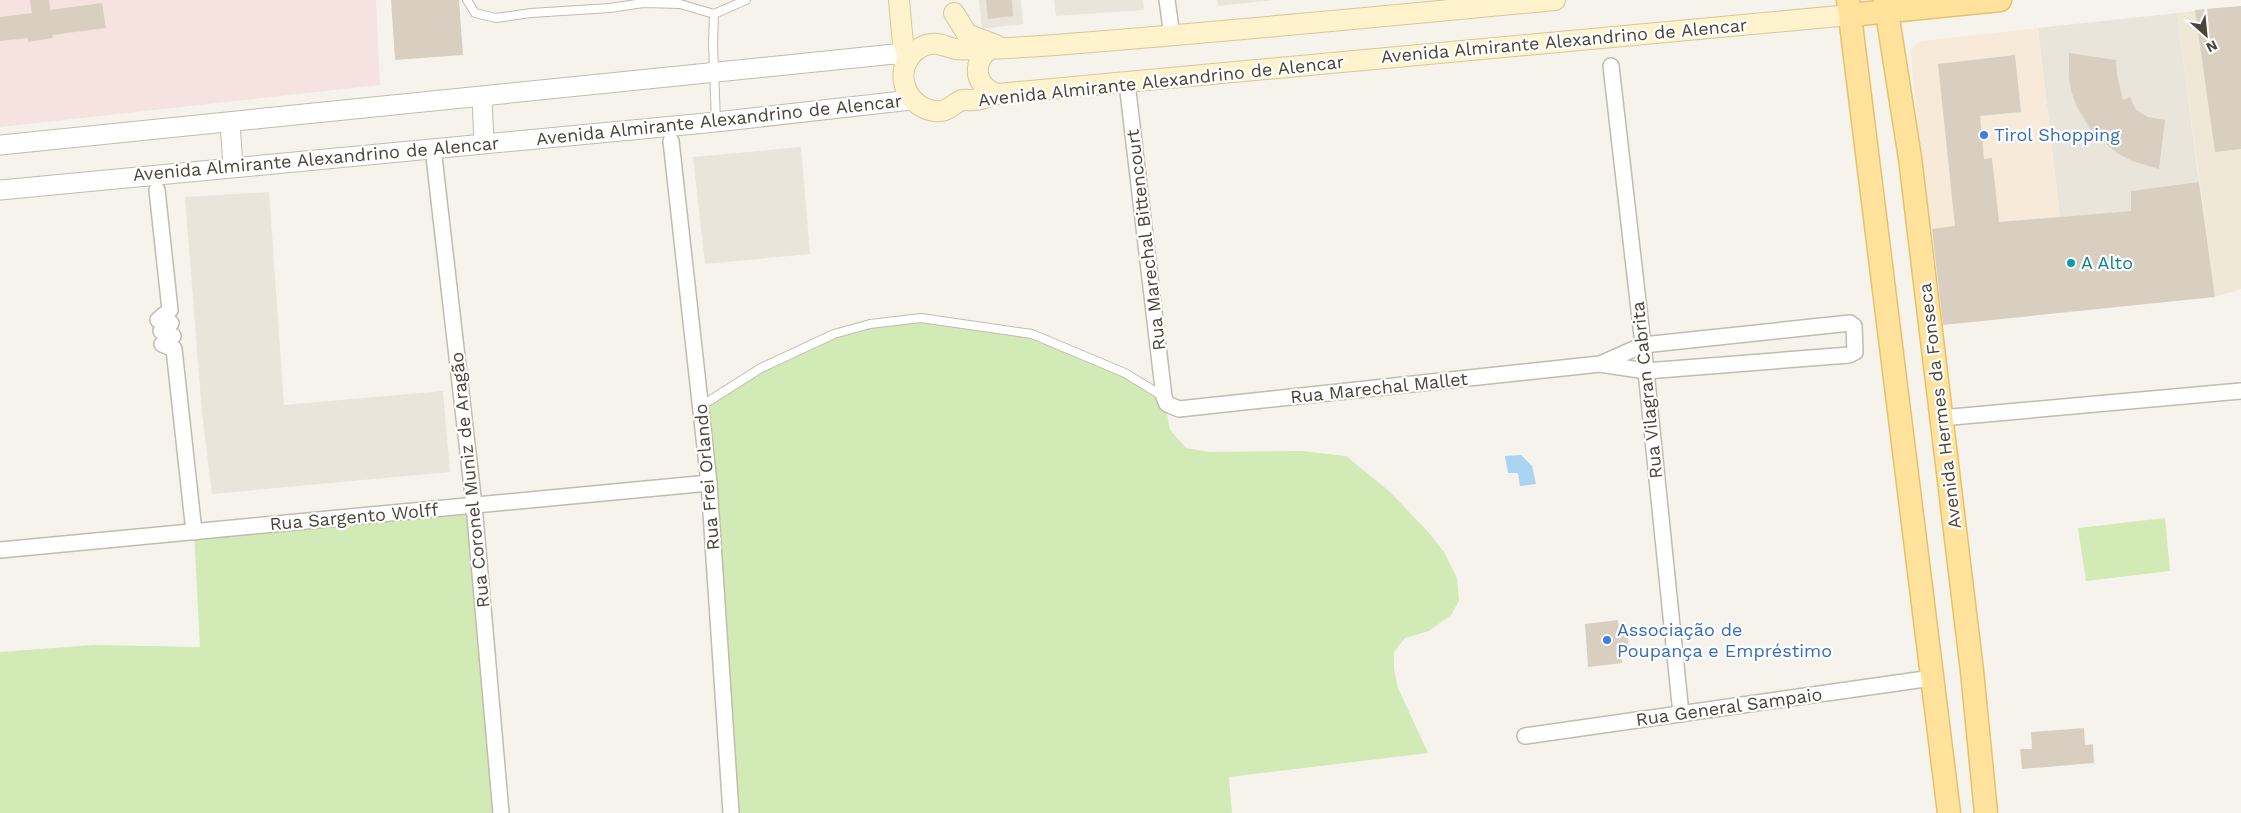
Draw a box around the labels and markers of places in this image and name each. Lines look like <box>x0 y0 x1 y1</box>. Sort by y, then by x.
place label: Tirol Shopping <box>1994 124 2120 145</box>
marker: Tirol Shopping <box>1978 129 1990 141</box>
place label: A Alto <box>2081 252 2133 273</box>
marker: A Alto <box>2065 257 2077 269</box>
place label: Associação de Poupança e Empréstimo <box>1617 619 1832 661</box>
marker: Associação de Poupança e Empréstimo <box>1601 634 1613 646</box>

